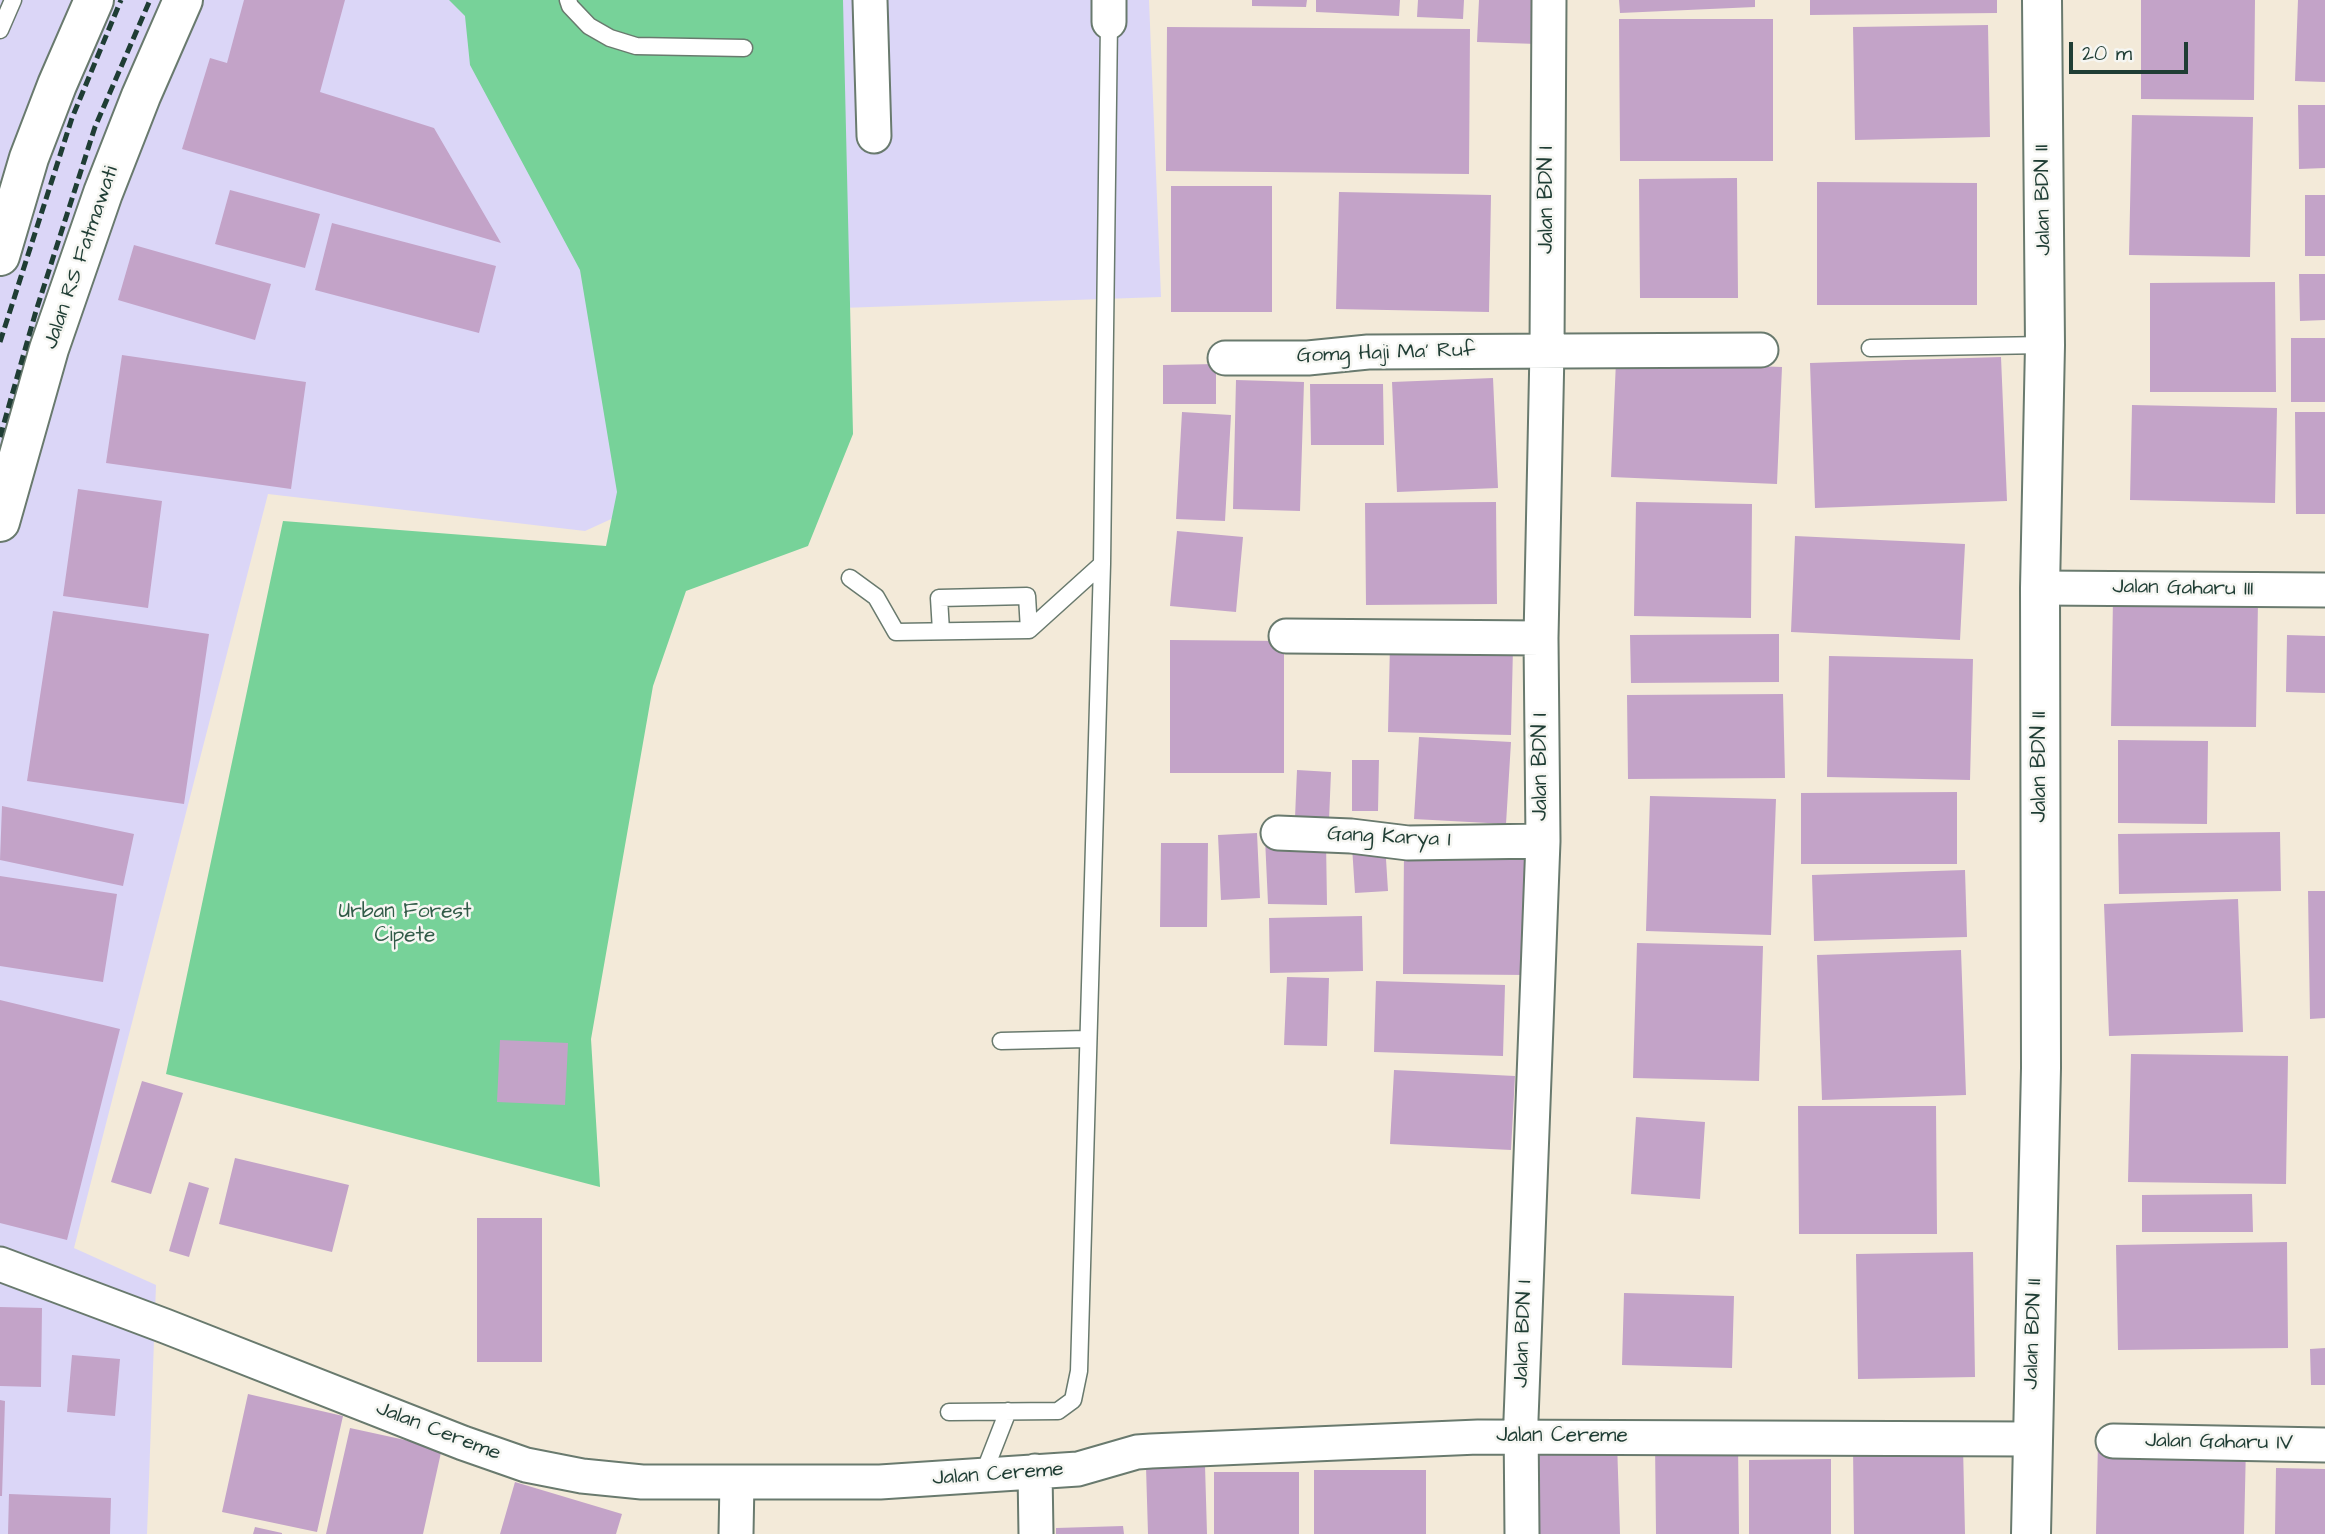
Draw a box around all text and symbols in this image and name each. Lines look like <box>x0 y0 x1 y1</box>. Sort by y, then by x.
scale bar <box>2073 28 2192 72</box>
text: 20 m <box>2082 39 2132 68</box>
street label: Jalan BDN II <box>2030 144 2058 256</box>
street label: Jalan BDN I <box>1535 146 1561 254</box>
street label: Jalan RS Fatmawati <box>39 163 125 353</box>
street label: Gomg Haji Ma’ Ruf <box>1296 338 1476 370</box>
street label: Jalan Gaharu III <box>2112 575 2254 603</box>
street label: Jalan BDN II <box>2028 711 2054 823</box>
street label: Jalan BDN I <box>1529 713 1555 821</box>
street label: Gang Karya I <box>1327 822 1451 854</box>
park label: Urban Forest Cipete <box>338 900 472 950</box>
street label: Jalan BDN II <box>2019 1278 2049 1390</box>
street label: Jalan BDN I <box>1510 1280 1538 1388</box>
street label: Jalan Cereme <box>372 1397 504 1467</box>
street label: Jalan Cereme <box>1496 1424 1628 1450</box>
street label: Jalan Gaharu IV <box>2145 1429 2293 1457</box>
street label: Jalan Cereme <box>931 1458 1065 1492</box>

